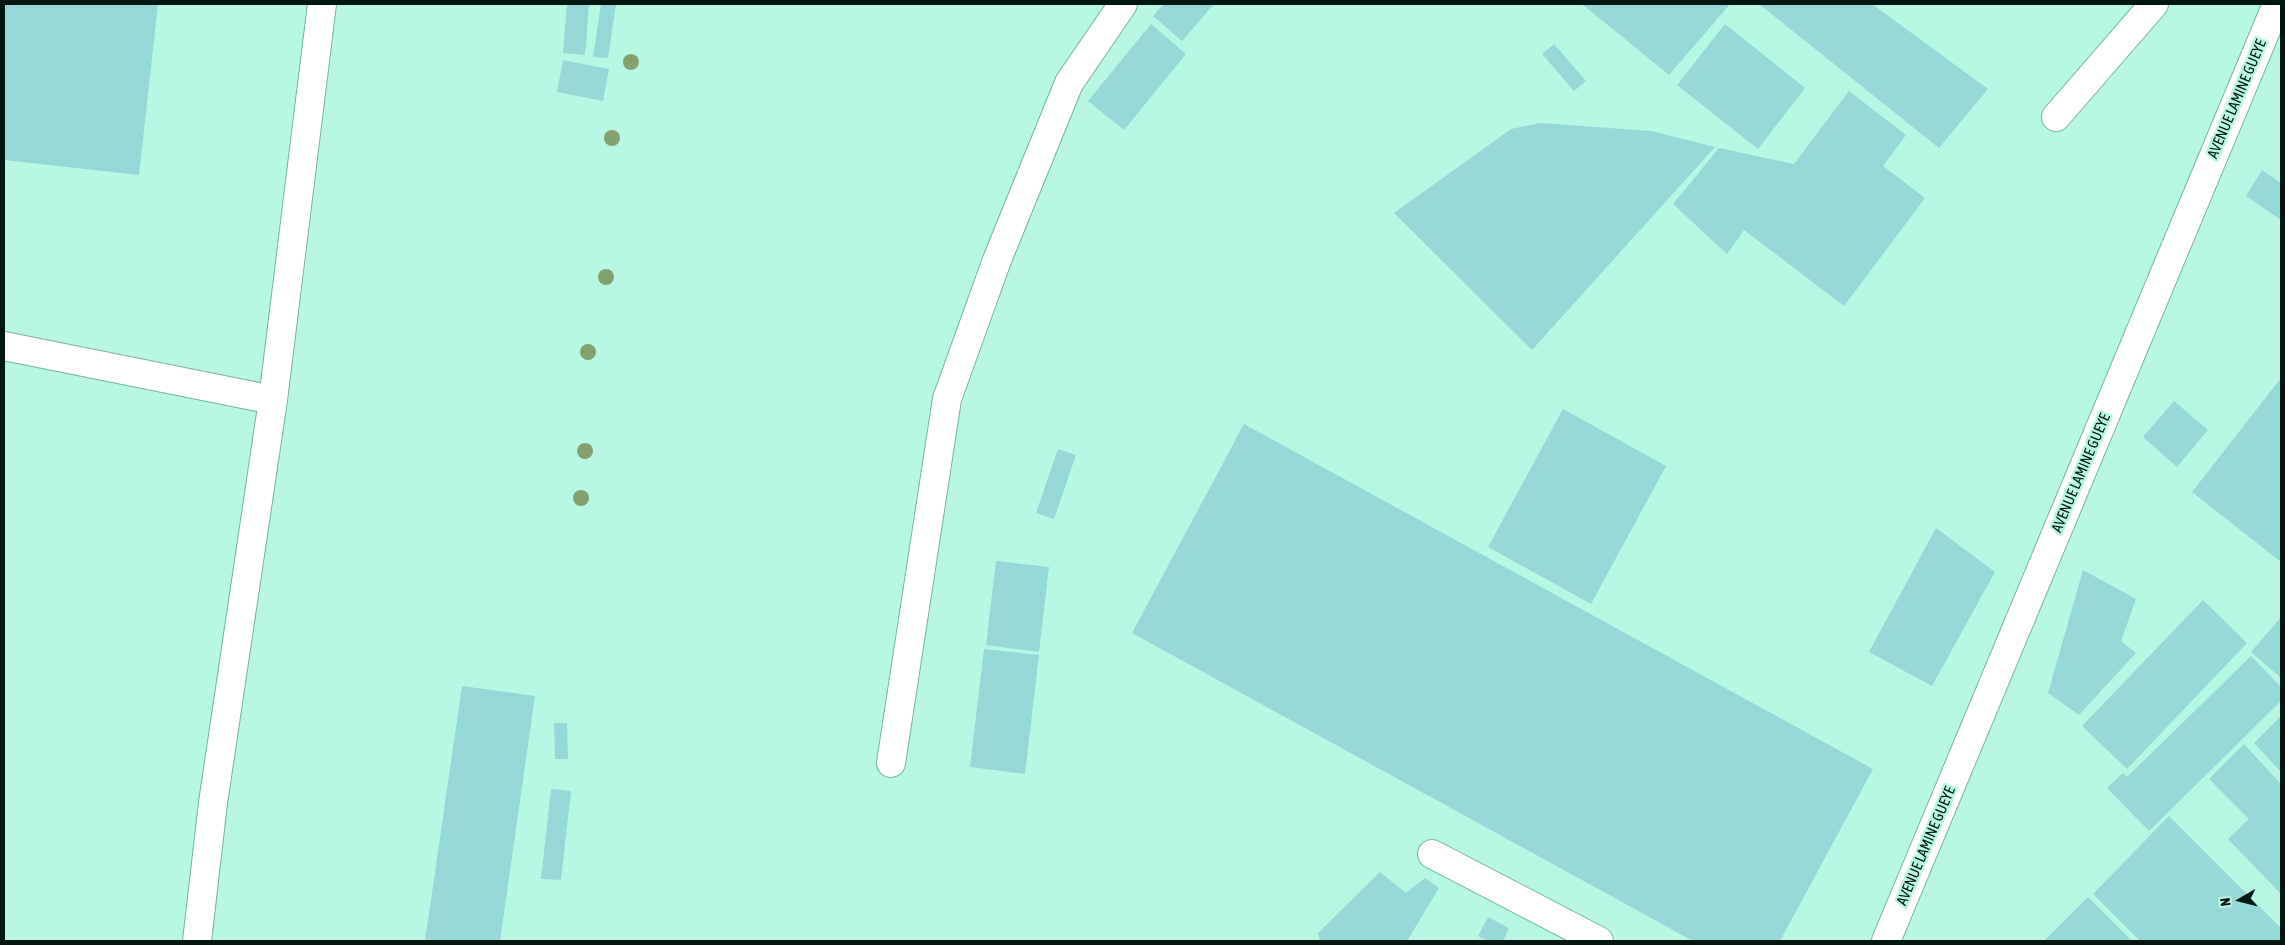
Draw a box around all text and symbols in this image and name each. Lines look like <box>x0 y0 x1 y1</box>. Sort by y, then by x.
street label: AVENUE LAMINE GUEYE <box>2204 37 2270 161</box>
street label: AVENUE LAMINE GUEYE <box>2048 411 2114 535</box>
street label: AVENUE LAMINE GUEYE <box>1893 784 1959 908</box>
north arrow <box>2215 875 2265 925</box>
text: N <box>2217 897 2234 907</box>

